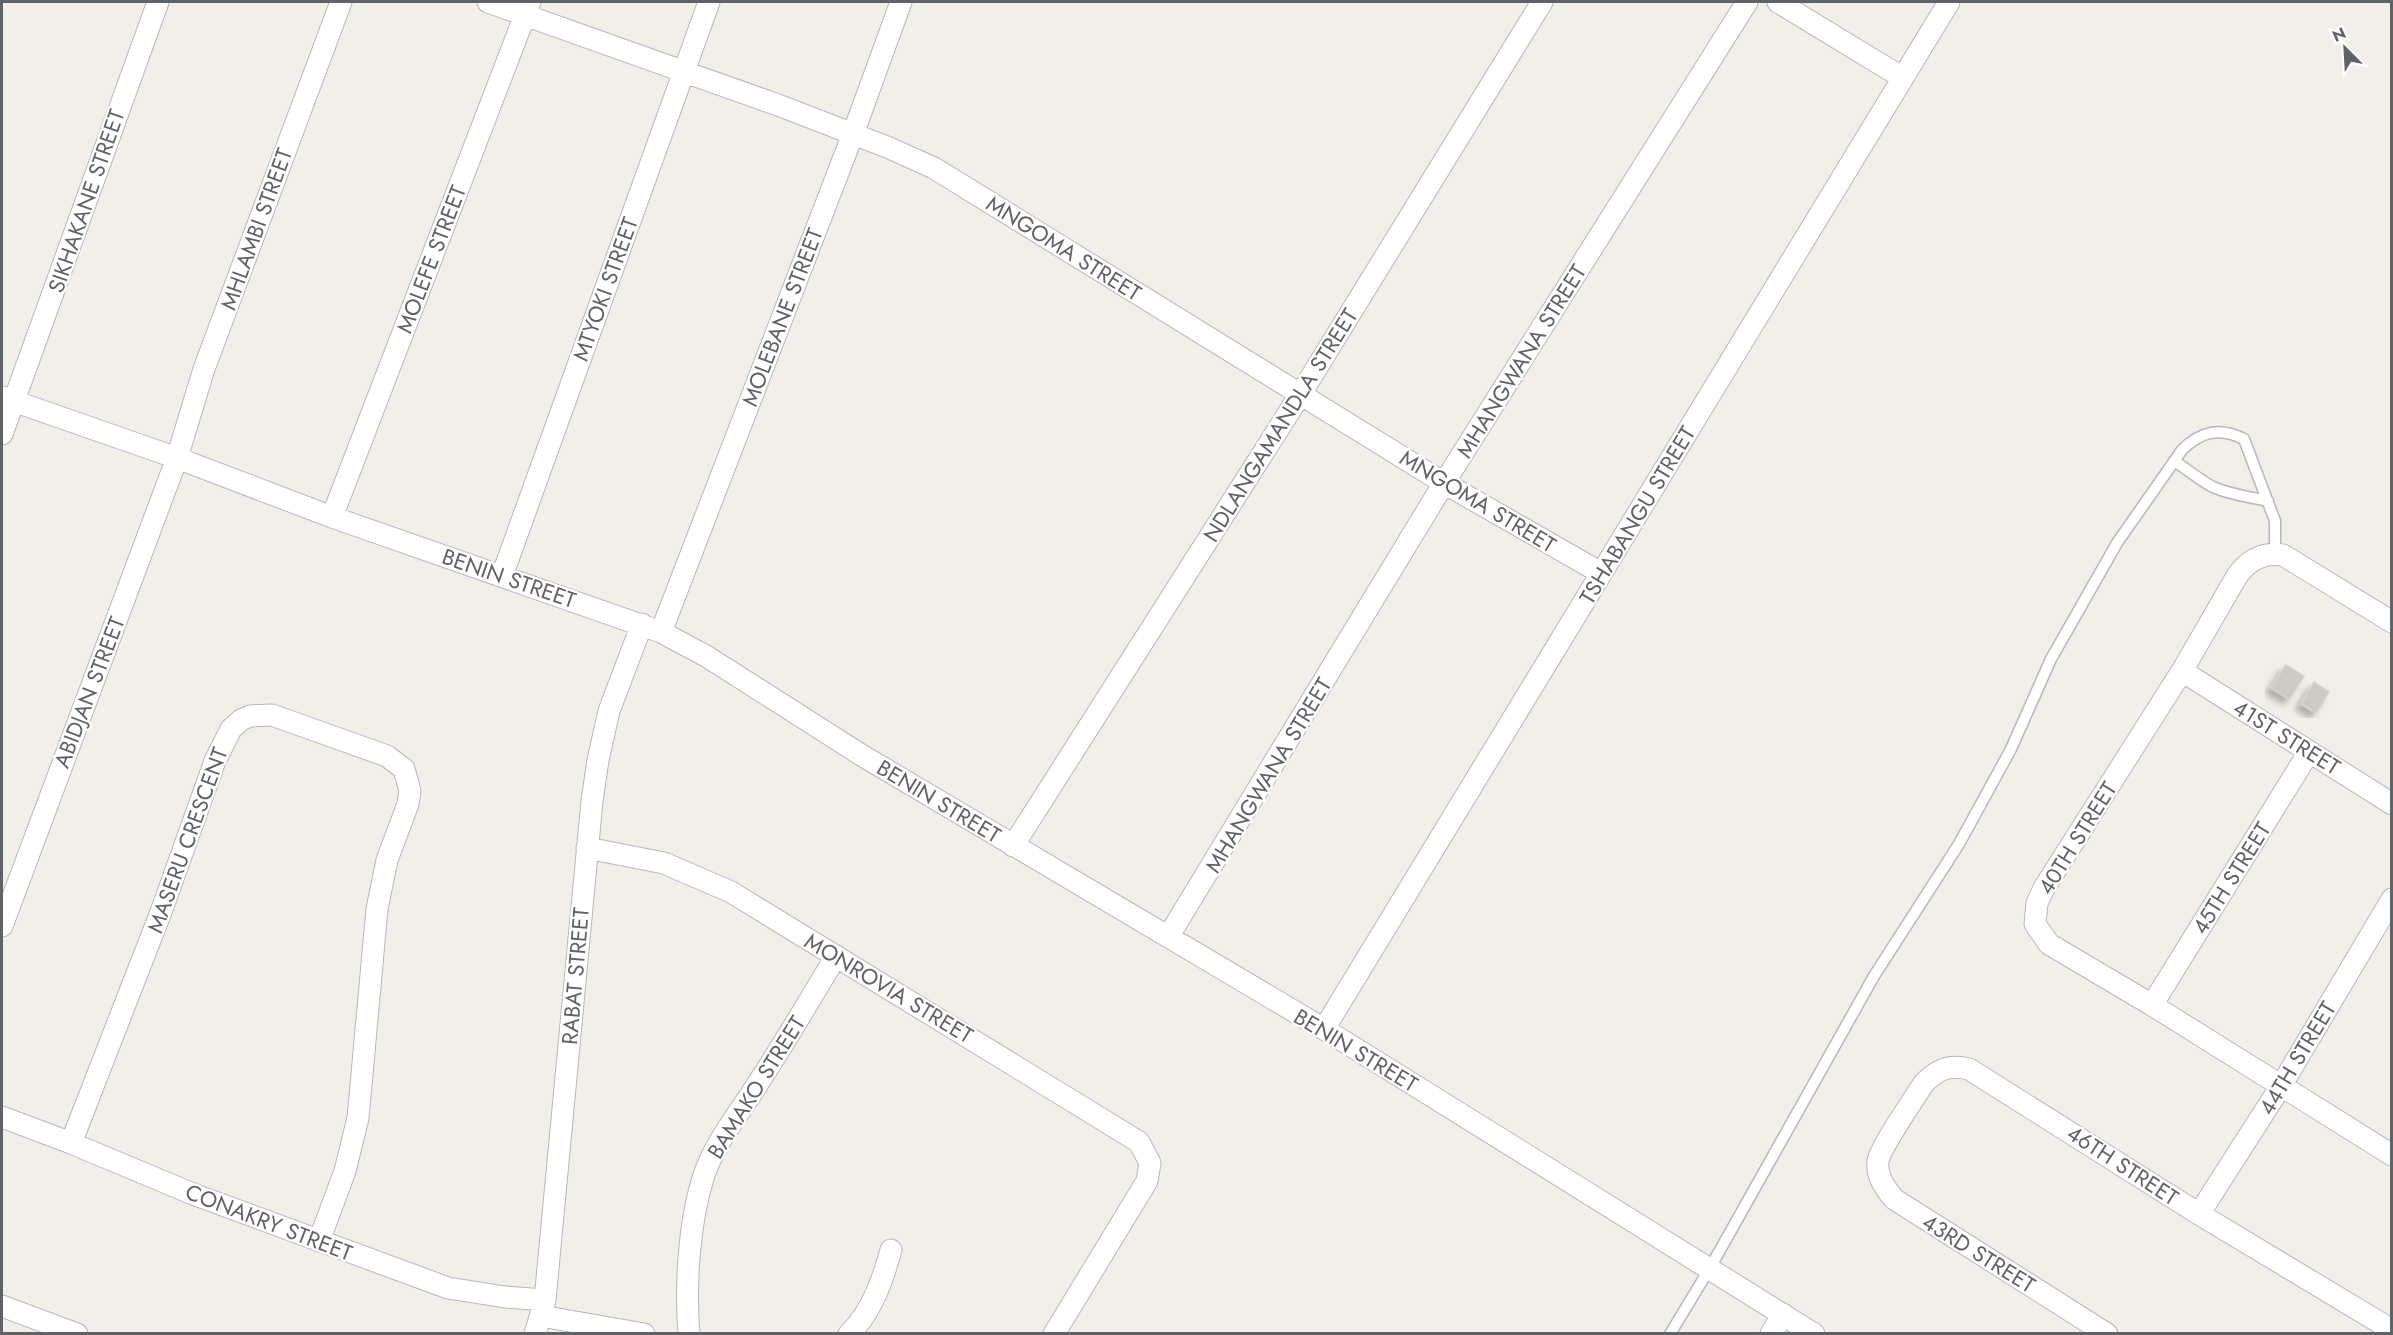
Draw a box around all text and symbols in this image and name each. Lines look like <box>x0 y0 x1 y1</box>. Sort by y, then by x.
north arrow <box>2315 18 2375 78</box>
text: N <box>2329 22 2350 48</box>
street label: SIKHAKANE STREET <box>40 104 133 297</box>
street label: MHLAMBI STREET <box>212 143 300 314</box>
street label: MOLEFE STREET <box>388 180 474 338</box>
street label: MNGOMA STREET <box>980 187 1148 309</box>
street label: MTYOKI STREET <box>564 212 646 365</box>
street label: MOLEBANE STREET <box>733 223 831 411</box>
street label: MHANGWANA STREET <box>1448 257 1594 464</box>
street label: NDLANGAMANDLA STREET <box>1195 301 1366 548</box>
street label: TSHABANGU STREET <box>1571 419 1703 610</box>
street label: MNGOMA STREET <box>1394 442 1563 561</box>
street label: BENIN STREET <box>438 540 581 616</box>
street label: ABIDJAN STREET <box>45 611 133 772</box>
street label: MHANGWANA STREET <box>1197 671 1339 879</box>
street label: 41ST STREET <box>2227 691 2347 783</box>
street label: MASERU CRESCENT <box>139 742 236 937</box>
street label: BENIN STREET <box>871 751 1008 851</box>
street label: 40TH STREET <box>2030 775 2125 901</box>
street label: 45TH STREET <box>2184 815 2279 940</box>
street label: RABAT STREET <box>553 905 597 1046</box>
street label: MONROVIA STREET <box>799 925 980 1051</box>
street label: 44TH STREET <box>2251 995 2344 1121</box>
street label: BENIN STREET <box>1288 1000 1425 1100</box>
street label: BAMAKO STREET <box>699 1009 813 1165</box>
street label: 46TH STREET <box>2061 1117 2186 1213</box>
street label: CONAKRY STREET <box>181 1175 358 1269</box>
street label: 43RD STREET <box>1916 1206 2042 1301</box>

